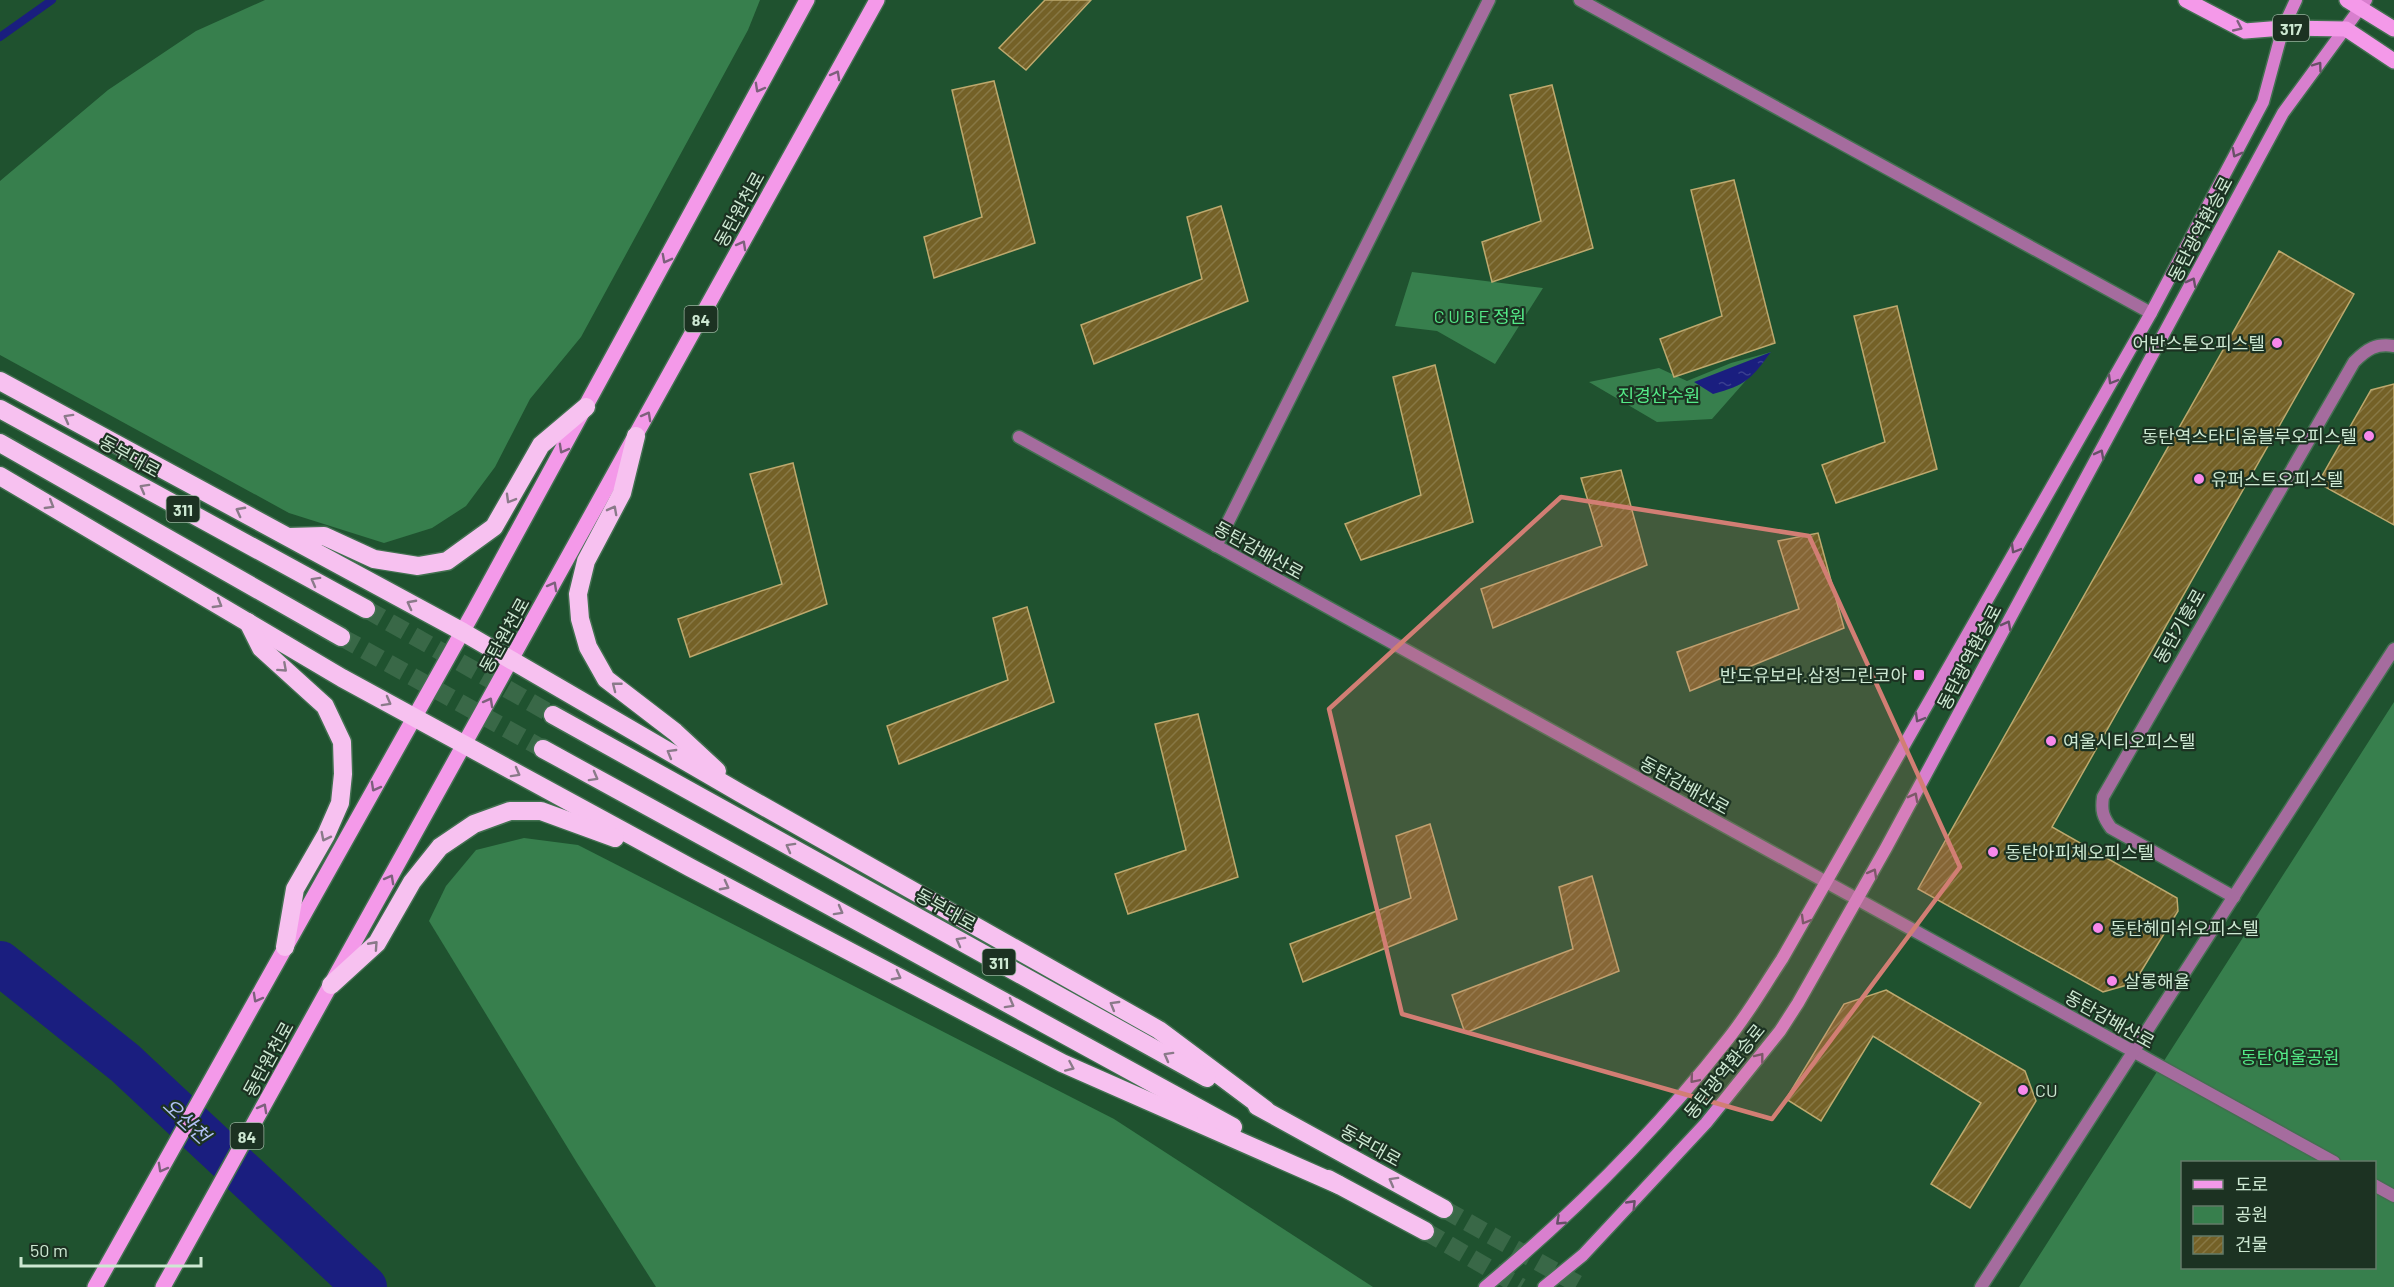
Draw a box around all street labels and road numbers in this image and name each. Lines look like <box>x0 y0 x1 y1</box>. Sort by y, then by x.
road number: 317 <box>2273 15 2309 41</box>
street label: 동탄원천로 <box>709 167 769 251</box>
street label: 동탄광역환승로 <box>2163 173 2237 285</box>
road number: 84 <box>684 306 718 332</box>
street label: 동부대로 <box>96 430 164 482</box>
road number: 311 <box>166 496 200 522</box>
street label: 동탄감배산로 <box>1210 516 1308 584</box>
street label: 동탄기흥로 <box>2149 585 2209 667</box>
street label: 동탄원천로 <box>474 593 534 677</box>
street label: 동탄광역환승로 <box>1932 601 2006 713</box>
street label: 동탄감배산로 <box>1636 751 1734 819</box>
street label: 동부대로 <box>912 883 980 935</box>
road number: 311 <box>982 949 1016 975</box>
street label: 동탄감배산로 <box>2061 985 2159 1053</box>
street label: 동탄원천로 <box>238 1017 298 1101</box>
street label: 동탄광역환승로 <box>1679 1019 1769 1123</box>
street label: 동부대로 <box>1337 1119 1405 1171</box>
road number: 84 <box>230 1123 264 1149</box>

